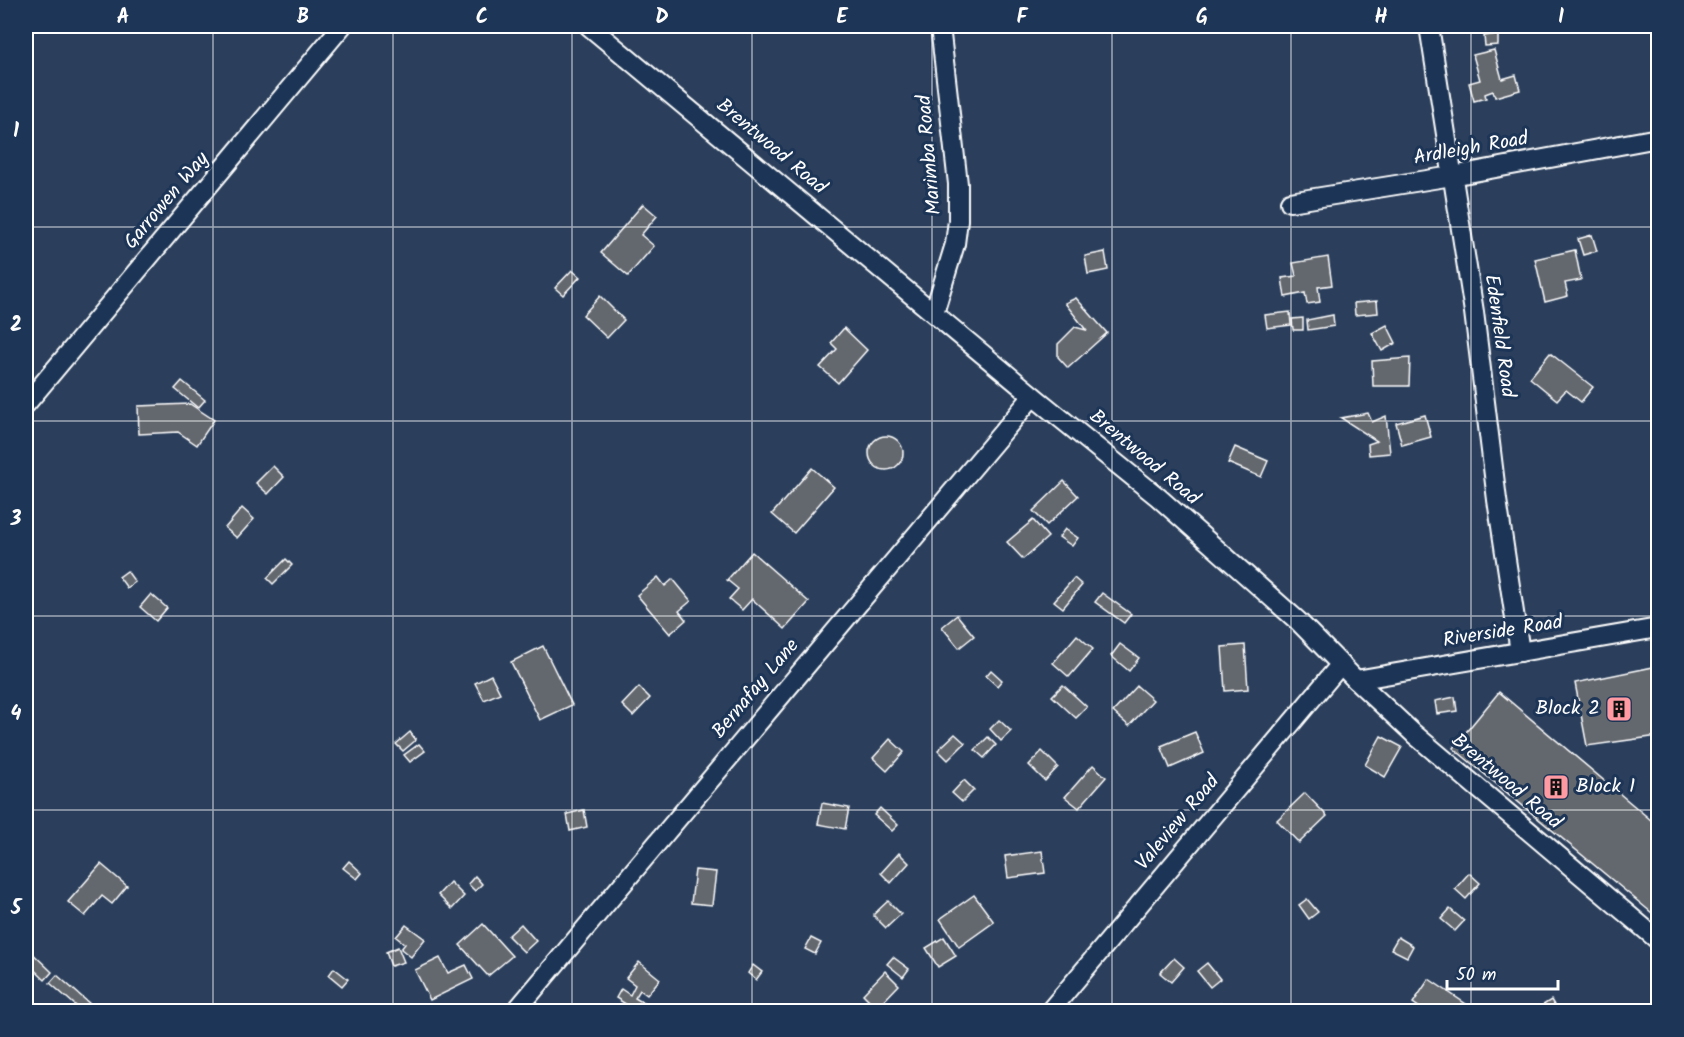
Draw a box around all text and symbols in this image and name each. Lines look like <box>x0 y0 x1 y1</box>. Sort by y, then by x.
text: A <box>117 2 129 34</box>
text: B <box>297 2 309 34</box>
text: C <box>476 2 488 34</box>
text: D <box>655 2 669 34</box>
text: E <box>836 2 848 34</box>
text: F <box>1017 2 1029 34</box>
text: G <box>1196 2 1208 34</box>
text: H <box>1374 2 1388 34</box>
text: I <box>1558 2 1564 34</box>
street label: Brentwood Road <box>708 91 834 204</box>
street label: Marimba Road <box>909 93 951 216</box>
text: 1 <box>13 116 19 148</box>
street label: Ardleigh Road <box>1411 123 1532 175</box>
street label: Garrowen Way <box>116 144 218 257</box>
street label: Edenfield Road <box>1475 272 1524 401</box>
text: 2 <box>10 310 22 342</box>
street label: Brentwood Road <box>1081 402 1207 515</box>
text: 3 <box>10 504 22 536</box>
street label: Riverside Road <box>1441 607 1566 657</box>
street label: Bernafay Lane <box>704 632 808 746</box>
place label: Block 2 <box>1535 693 1600 725</box>
building icon: Block 2 <box>1604 694 1634 724</box>
text: 4 <box>11 699 22 731</box>
street label: Brentwood Road <box>1443 726 1569 839</box>
street label: Valeview Road <box>1128 767 1229 878</box>
place label: Block 1 <box>1576 771 1635 803</box>
building icon: Block 1 <box>1541 772 1571 802</box>
text: 5 <box>10 893 23 925</box>
scale bar <box>1447 953 1558 991</box>
text: 50 m <box>1456 961 1496 990</box>

